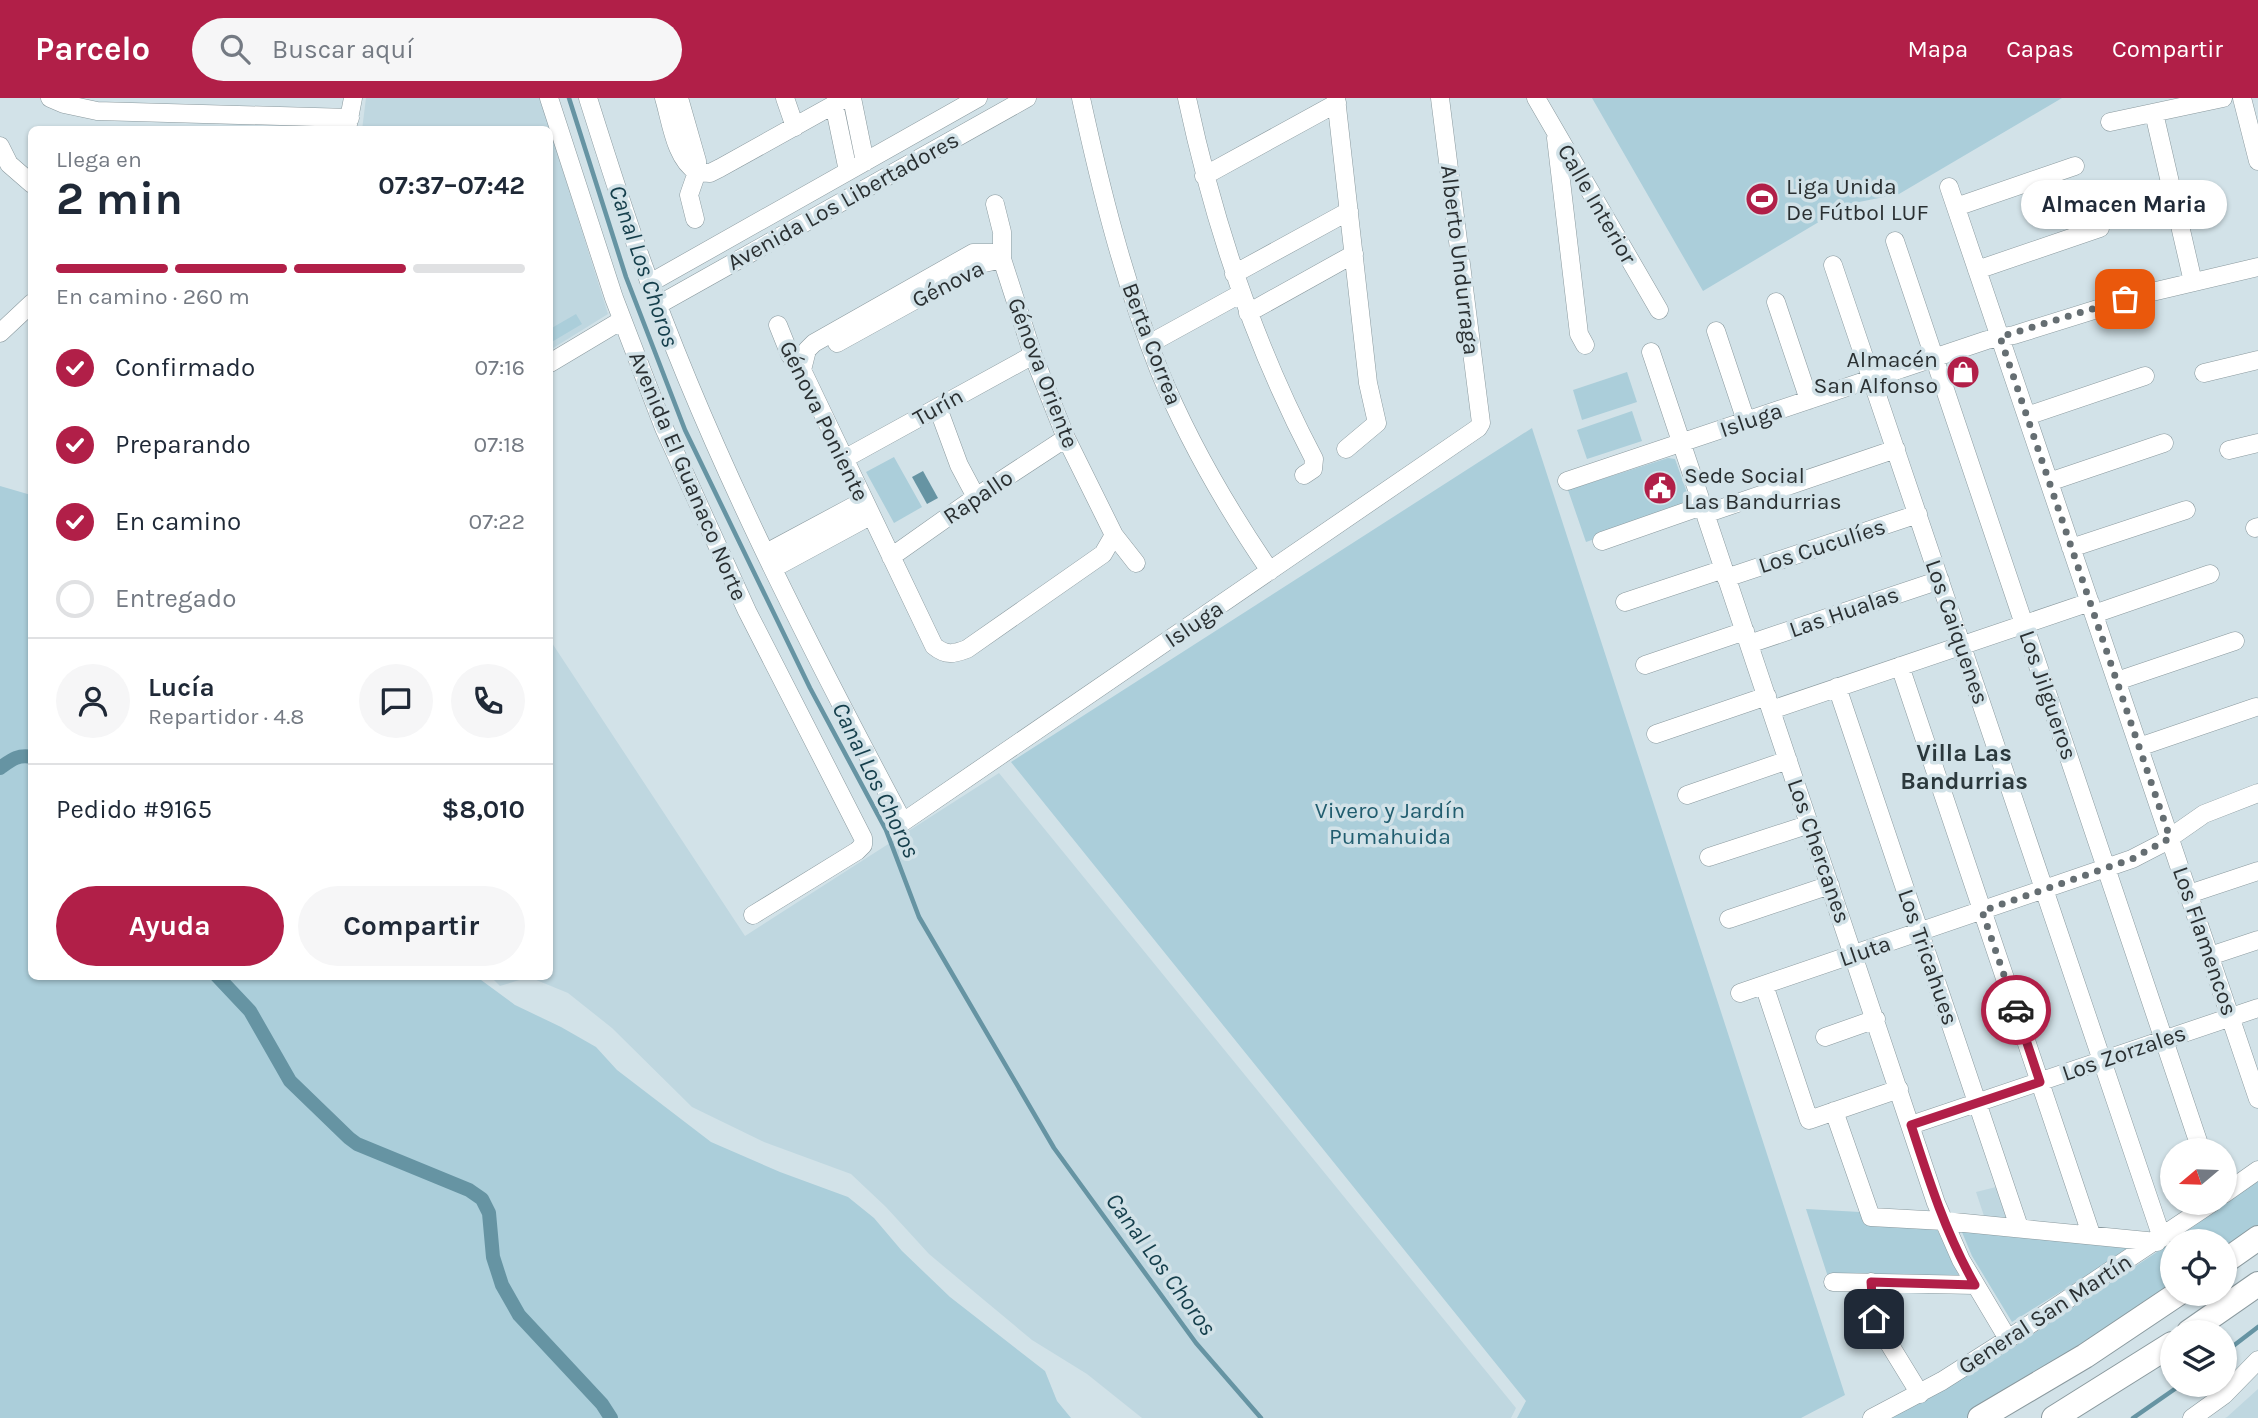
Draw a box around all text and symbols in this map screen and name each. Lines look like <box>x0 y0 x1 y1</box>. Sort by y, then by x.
search box <box>192 18 682 81</box>
text: Parcelo <box>35 30 150 68</box>
icon: search <box>216 30 254 68</box>
text: Buscar aquí <box>272 34 414 65</box>
text: Mapa <box>1907 35 1968 63</box>
text: Capas <box>2006 35 2074 63</box>
text: Compartir <box>2112 35 2223 63</box>
street label: Avenida Los Libertadores <box>723 126 963 276</box>
street label: Calle Interior <box>1552 139 1642 269</box>
text: Llega en <box>56 146 142 173</box>
street label: Alberto Undurraga <box>1435 163 1485 357</box>
text: 07:37–07:42 <box>378 170 525 201</box>
text: 2 min <box>56 172 183 226</box>
place label: Liga Unida De Fútbol LUF <box>1786 173 1928 226</box>
sports icon: Liga Unida De Fútbol LUF <box>1743 180 1781 218</box>
callout: Almacen Maria <box>2022 180 2228 229</box>
water label: Canal Los Choros <box>603 181 685 351</box>
text: Almacen Maria <box>2042 191 2206 218</box>
street label: Génova <box>907 254 989 314</box>
pin <box>2095 269 2155 329</box>
street label: Berta Correa <box>1116 279 1188 409</box>
icon: bag <box>2106 280 2144 318</box>
text: En camino · 260 m <box>56 283 250 310</box>
street label: Génova Oriente <box>1002 294 1084 452</box>
street label: Génova Poniente <box>774 336 874 506</box>
place label: Almacén San Alfonso <box>1813 346 1938 399</box>
street label: Avenida El Guanaco Norte <box>623 347 753 605</box>
icon: check <box>56 349 94 387</box>
text: Confirmado <box>115 352 255 383</box>
shop icon: Almacén San Alfonso <box>1944 353 1982 391</box>
text: 07:16 <box>474 354 525 381</box>
street label: Turín <box>908 382 968 432</box>
street label: Isluga <box>1716 397 1786 443</box>
icon: check <box>56 426 94 464</box>
text: Preparando <box>115 429 251 460</box>
text: 07:18 <box>474 431 525 458</box>
place label: Sede Social Las Bandurrias <box>1684 462 1842 515</box>
street label: Rapallo <box>938 464 1018 530</box>
public building icon: Sede Social Las Bandurrias <box>1641 469 1679 507</box>
icon: check <box>56 503 94 541</box>
text: En camino <box>115 506 241 537</box>
text: 07:22 <box>469 508 525 535</box>
street label: Los Cuculíes <box>1755 513 1889 579</box>
street label: Los Caiquenes <box>1920 556 1994 708</box>
street label: Las Hualas <box>1786 581 1902 643</box>
text: Entregado <box>115 583 236 614</box>
street label: Isluga <box>1160 595 1228 653</box>
street label: Los Jilgueros <box>2013 627 2083 763</box>
button: person <box>56 664 130 738</box>
button: chat <box>359 664 433 738</box>
button: phone <box>451 664 525 738</box>
text: Lucía <box>148 672 215 703</box>
water label: Canal Los Choros <box>826 698 926 862</box>
text: Repartidor · 4.8 <box>148 703 304 730</box>
district label: Villa Las Bandurrias <box>1900 739 2028 795</box>
street label: Los Chercanes <box>1782 775 1856 927</box>
text: Pedido #9165 <box>56 794 212 825</box>
text: $8,010 <box>442 794 525 825</box>
park label: Vivero y Jardín Pumahuida <box>1315 797 1465 850</box>
street label: Los Flamencos <box>2167 863 2243 1019</box>
street label: Los Tricahues <box>1892 885 1964 1029</box>
button: Ayuda <box>56 886 284 966</box>
button: Compartir <box>298 886 525 966</box>
street label: Lluta <box>1836 930 1894 972</box>
courier <box>1981 975 2051 1045</box>
icon: car <box>1997 991 2035 1029</box>
street label: Los Zorzales <box>2058 1019 2190 1087</box>
north arrow <box>2160 1138 2236 1214</box>
map controls <box>2160 1138 2237 1397</box>
water label: Canal Los Choros <box>1100 1187 1222 1341</box>
button: locate <box>2160 1229 2237 1306</box>
street label: General San Martín <box>1953 1248 2137 1380</box>
pin <box>1844 1289 1904 1349</box>
icon: home <box>1855 1300 1893 1338</box>
button: layers <box>2160 1320 2237 1397</box>

